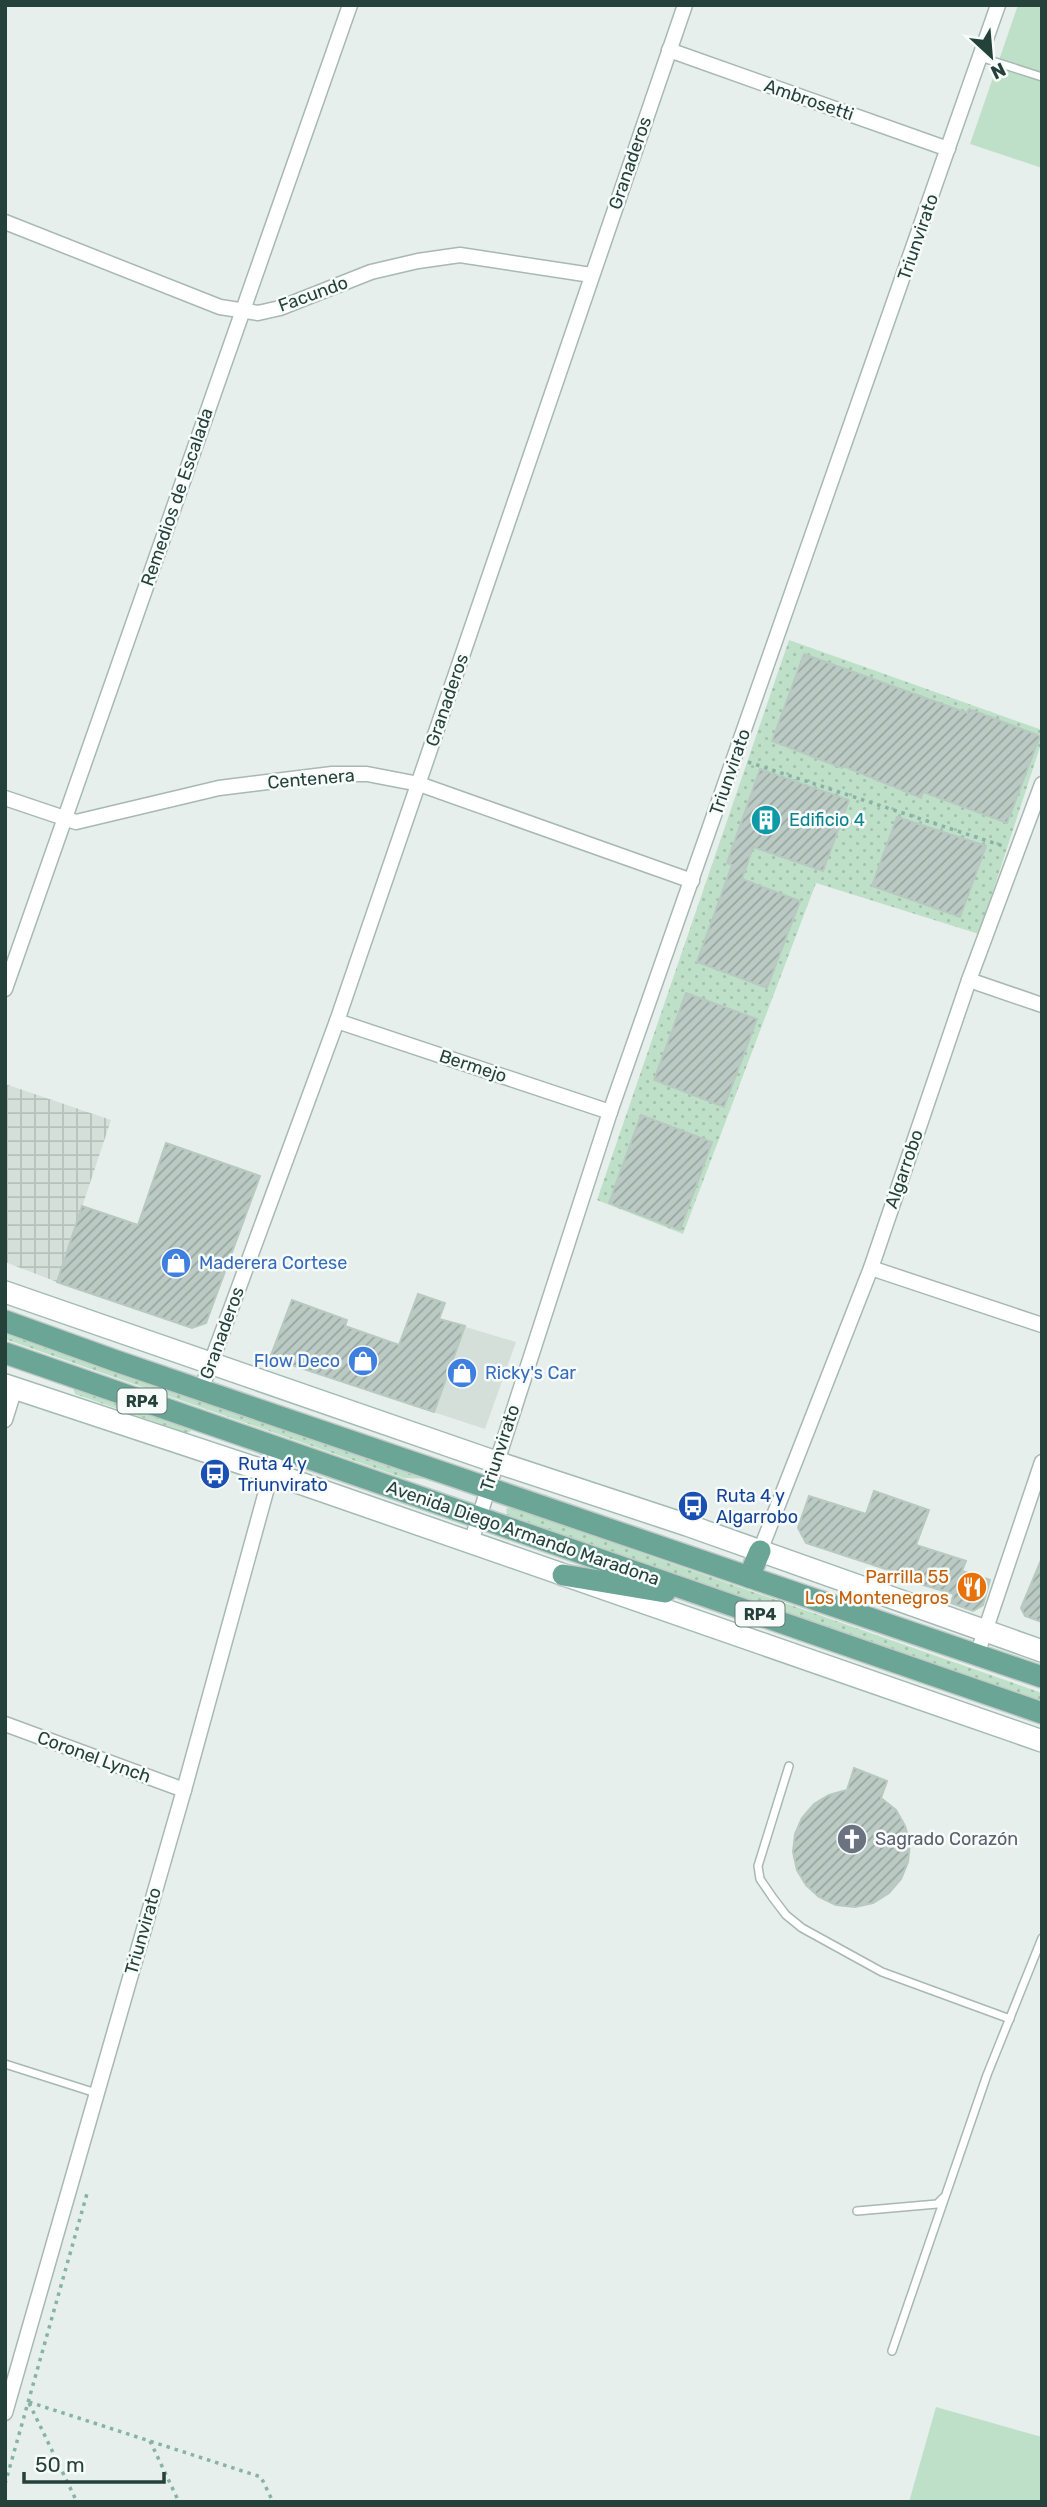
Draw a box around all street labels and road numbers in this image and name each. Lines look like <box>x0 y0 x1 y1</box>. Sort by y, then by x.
street label: Ambrosetti <box>761 74 857 126</box>
street label: Granaderos <box>604 114 656 212</box>
street label: Triunvirato <box>893 191 943 283</box>
street label: Facundo <box>275 271 351 317</box>
street label: Remedios de Escalada <box>136 405 218 589</box>
street label: Granaderos <box>421 651 473 749</box>
street label: Triunvirato <box>705 726 755 818</box>
street label: Centenera <box>266 764 356 794</box>
street label: Bermejo <box>436 1045 510 1087</box>
street label: Algarrobo <box>880 1127 928 1211</box>
street label: Granaderos <box>195 1284 249 1382</box>
road number: RP4 <box>118 1388 166 1414</box>
street label: Triunvirato <box>476 1402 524 1494</box>
street label: Avenida Diego Armando Maradona <box>384 1476 662 1590</box>
road number: RP4 <box>736 1602 784 1626</box>
street label: Coronel Lynch <box>34 1726 154 1788</box>
street label: Triunvirato <box>120 1885 166 1977</box>

